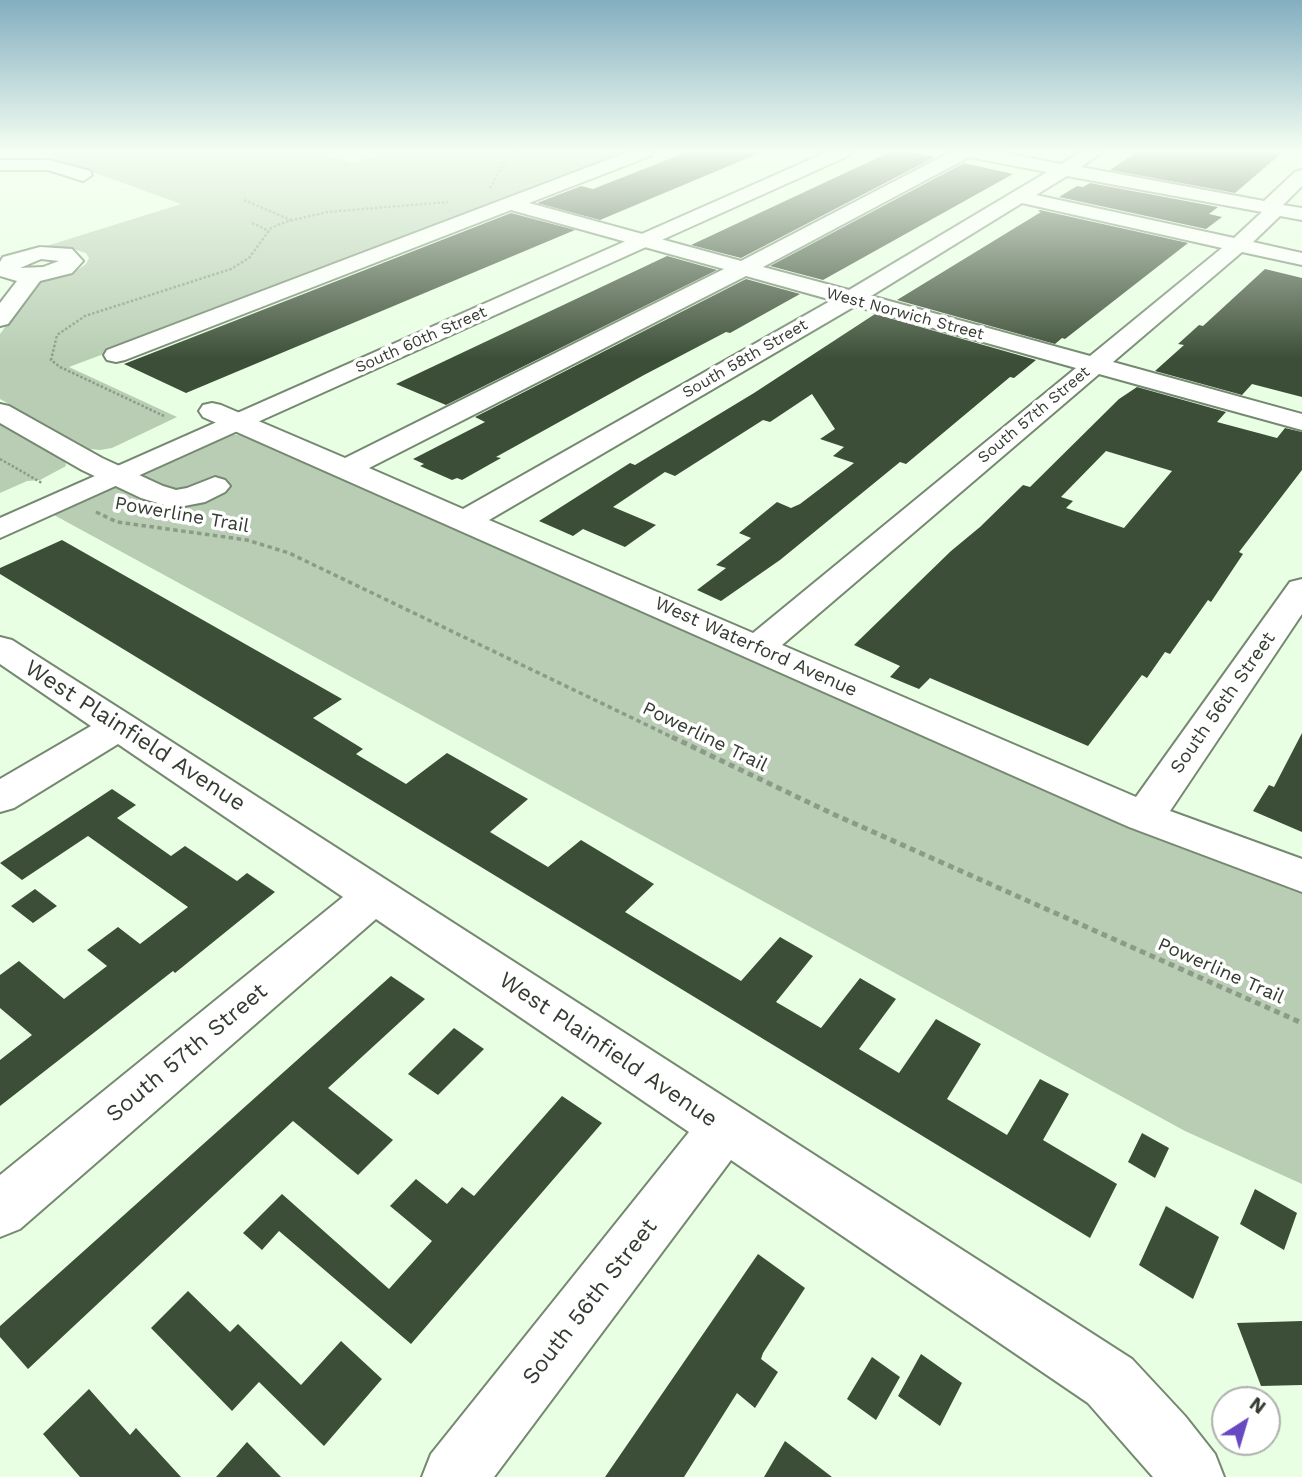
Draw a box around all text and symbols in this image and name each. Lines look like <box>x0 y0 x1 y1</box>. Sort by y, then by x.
street label: West Norwich Street <box>824 284 986 344</box>
street label: South 60th Street <box>352 302 490 378</box>
street label: South 58th Street <box>679 315 811 403</box>
street label: South 57th Street <box>974 363 1094 467</box>
street label: Powerline Trail <box>113 492 251 538</box>
street label: West Waterford Avenue <box>651 592 861 702</box>
street label: South 56th Street <box>1166 628 1280 778</box>
street label: West Plainfield Avenue <box>19 654 251 818</box>
street label: Powerline Trail <box>639 697 771 777</box>
street label: Powerline Trail <box>1154 933 1288 1009</box>
street label: West Plainfield Avenue <box>494 967 722 1133</box>
street label: South 57th Street <box>101 978 273 1128</box>
street label: South 56th Street <box>517 1214 663 1390</box>
north arrow <box>1211 1386 1281 1456</box>
text: N <box>1245 1392 1270 1419</box>

